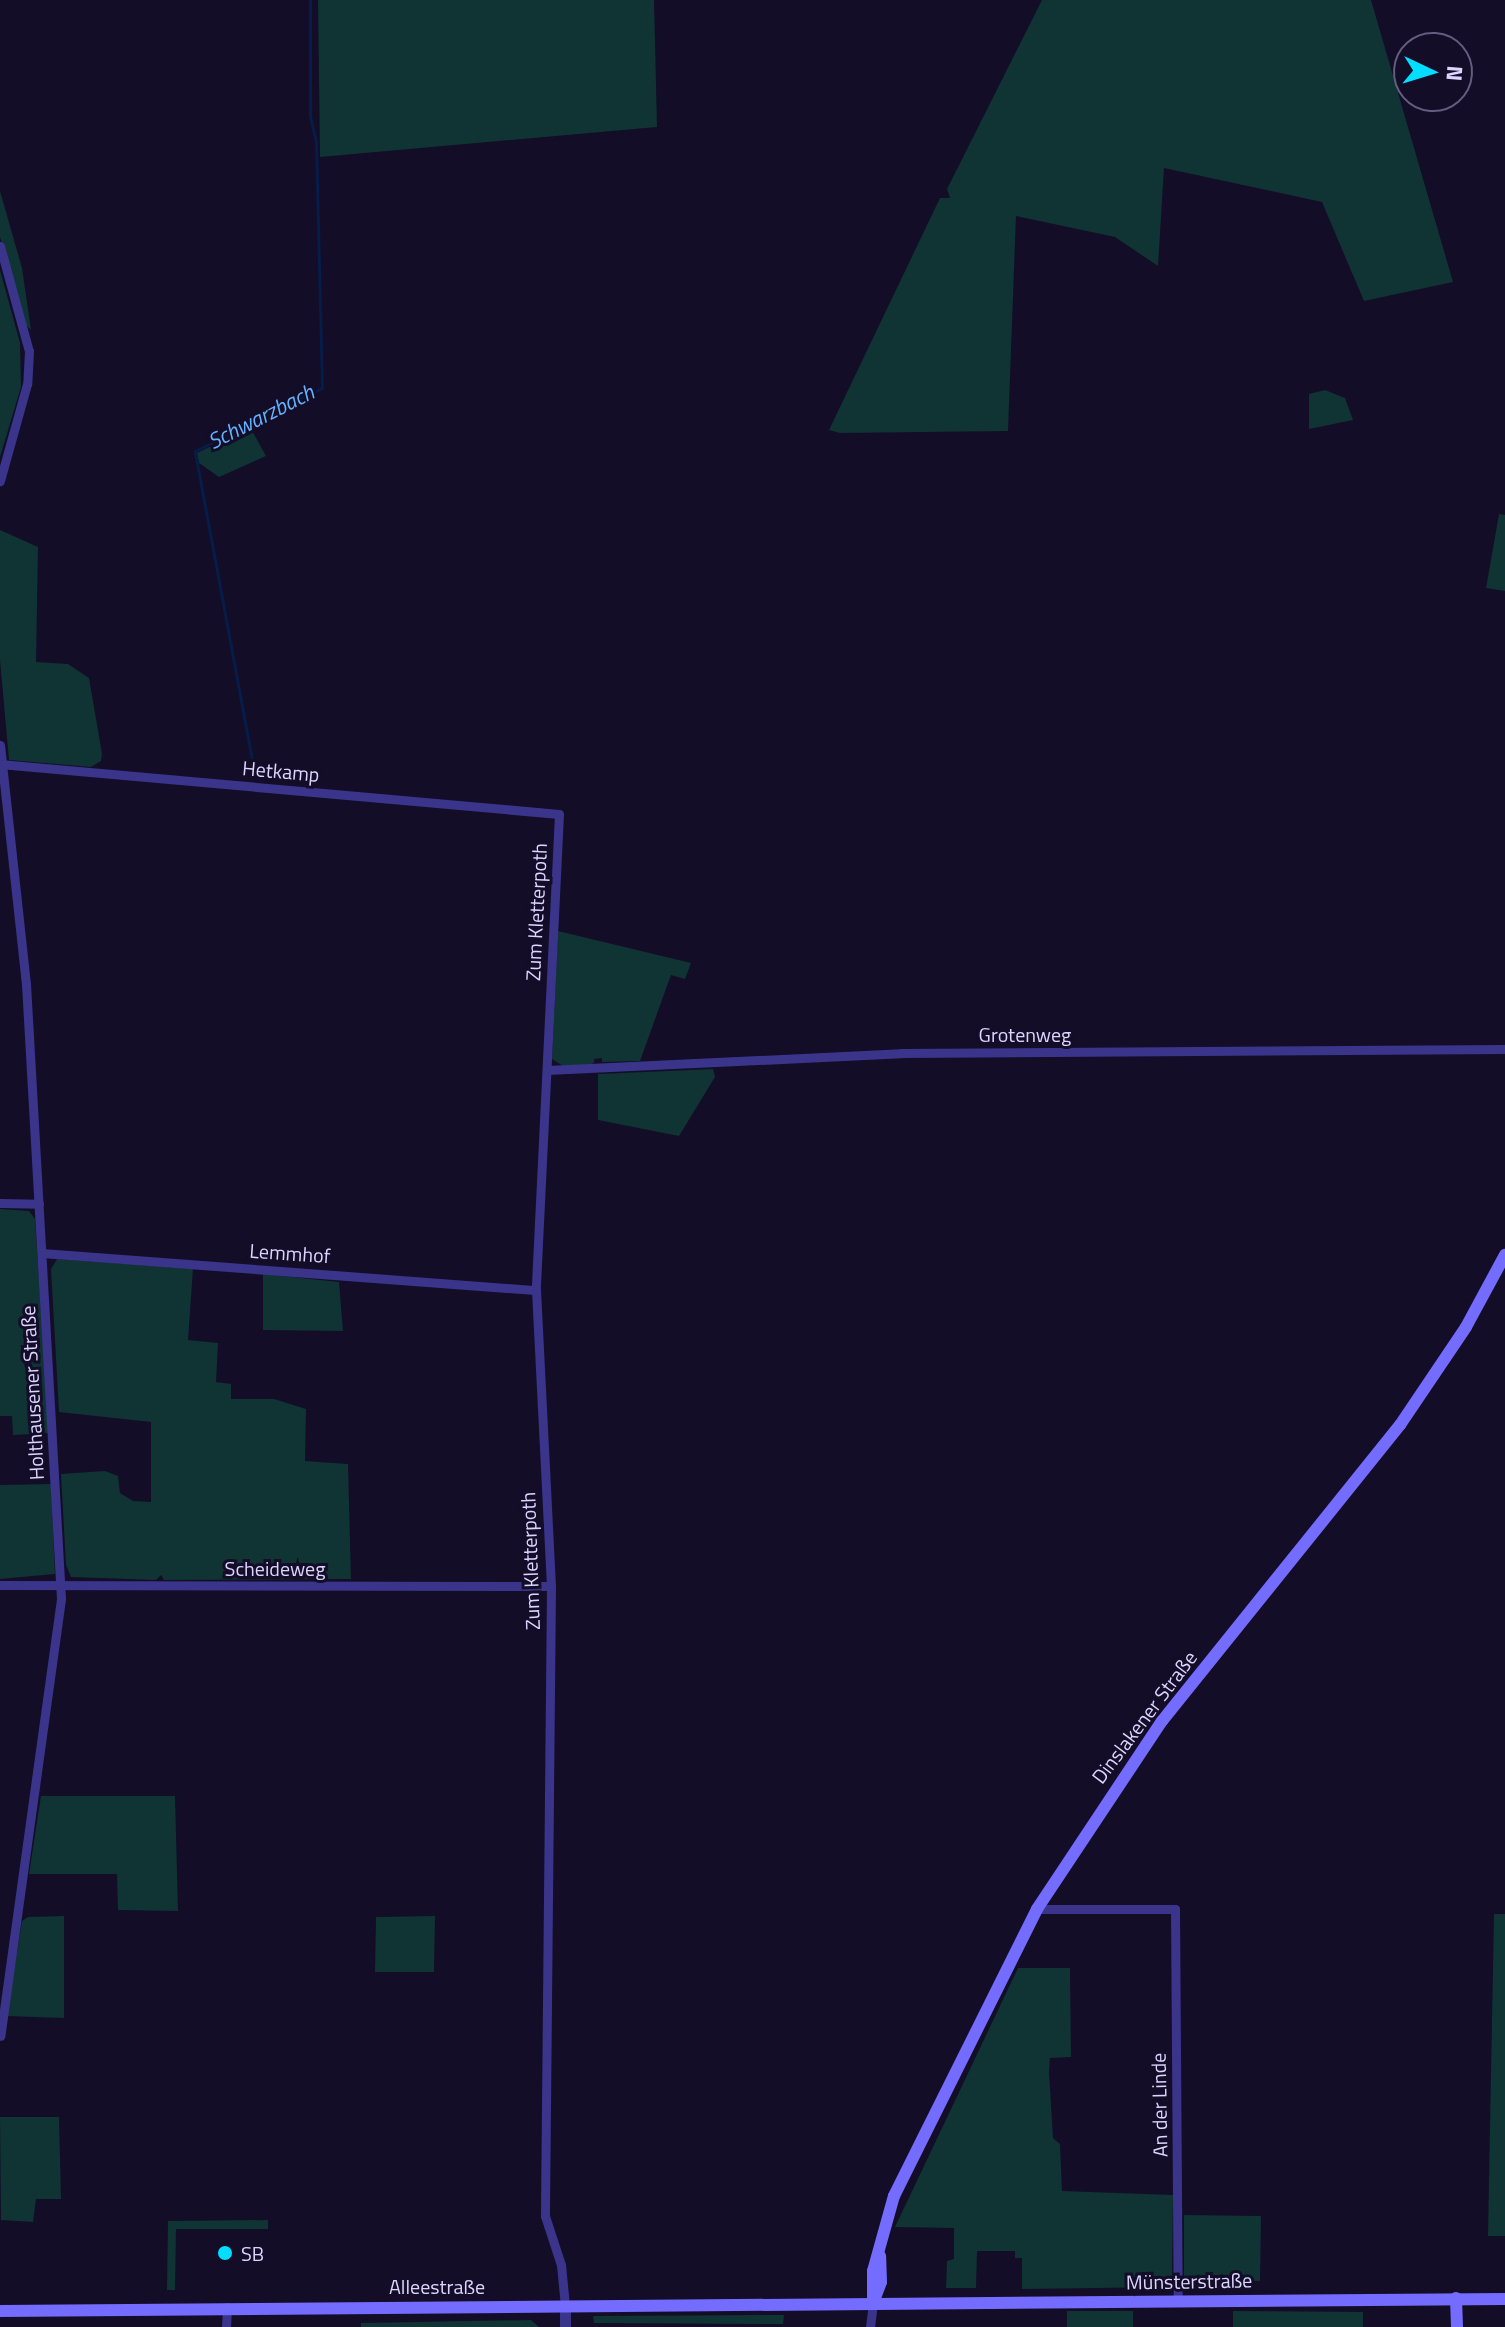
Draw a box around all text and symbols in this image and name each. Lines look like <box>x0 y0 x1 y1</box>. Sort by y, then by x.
north arrow <box>1393 32 1473 112</box>
text: N <box>1437 65 1472 82</box>
water label: Schwarzbach <box>203 379 319 455</box>
street label: Hetkamp <box>241 756 321 786</box>
street label: Zum Kletterpoth <box>520 842 552 982</box>
street label: Grotenweg <box>979 1022 1071 1046</box>
street label: Lemmhof <box>249 1238 331 1268</box>
street label: Holthausener Straße <box>15 1305 49 1481</box>
street label: Zum Kletterpoth <box>516 1492 544 1630</box>
street label: Scheideweg <box>225 1556 325 1580</box>
street label: Dinslakener Straße <box>1086 1646 1202 1788</box>
street label: An der Linde <box>1146 2053 1172 2157</box>
place label: SB <box>241 2241 264 2265</box>
marker: SB <box>216 2244 234 2262</box>
street label: Münsterstraße <box>1126 2268 1252 2294</box>
street label: Alleestraße <box>389 2274 485 2298</box>

